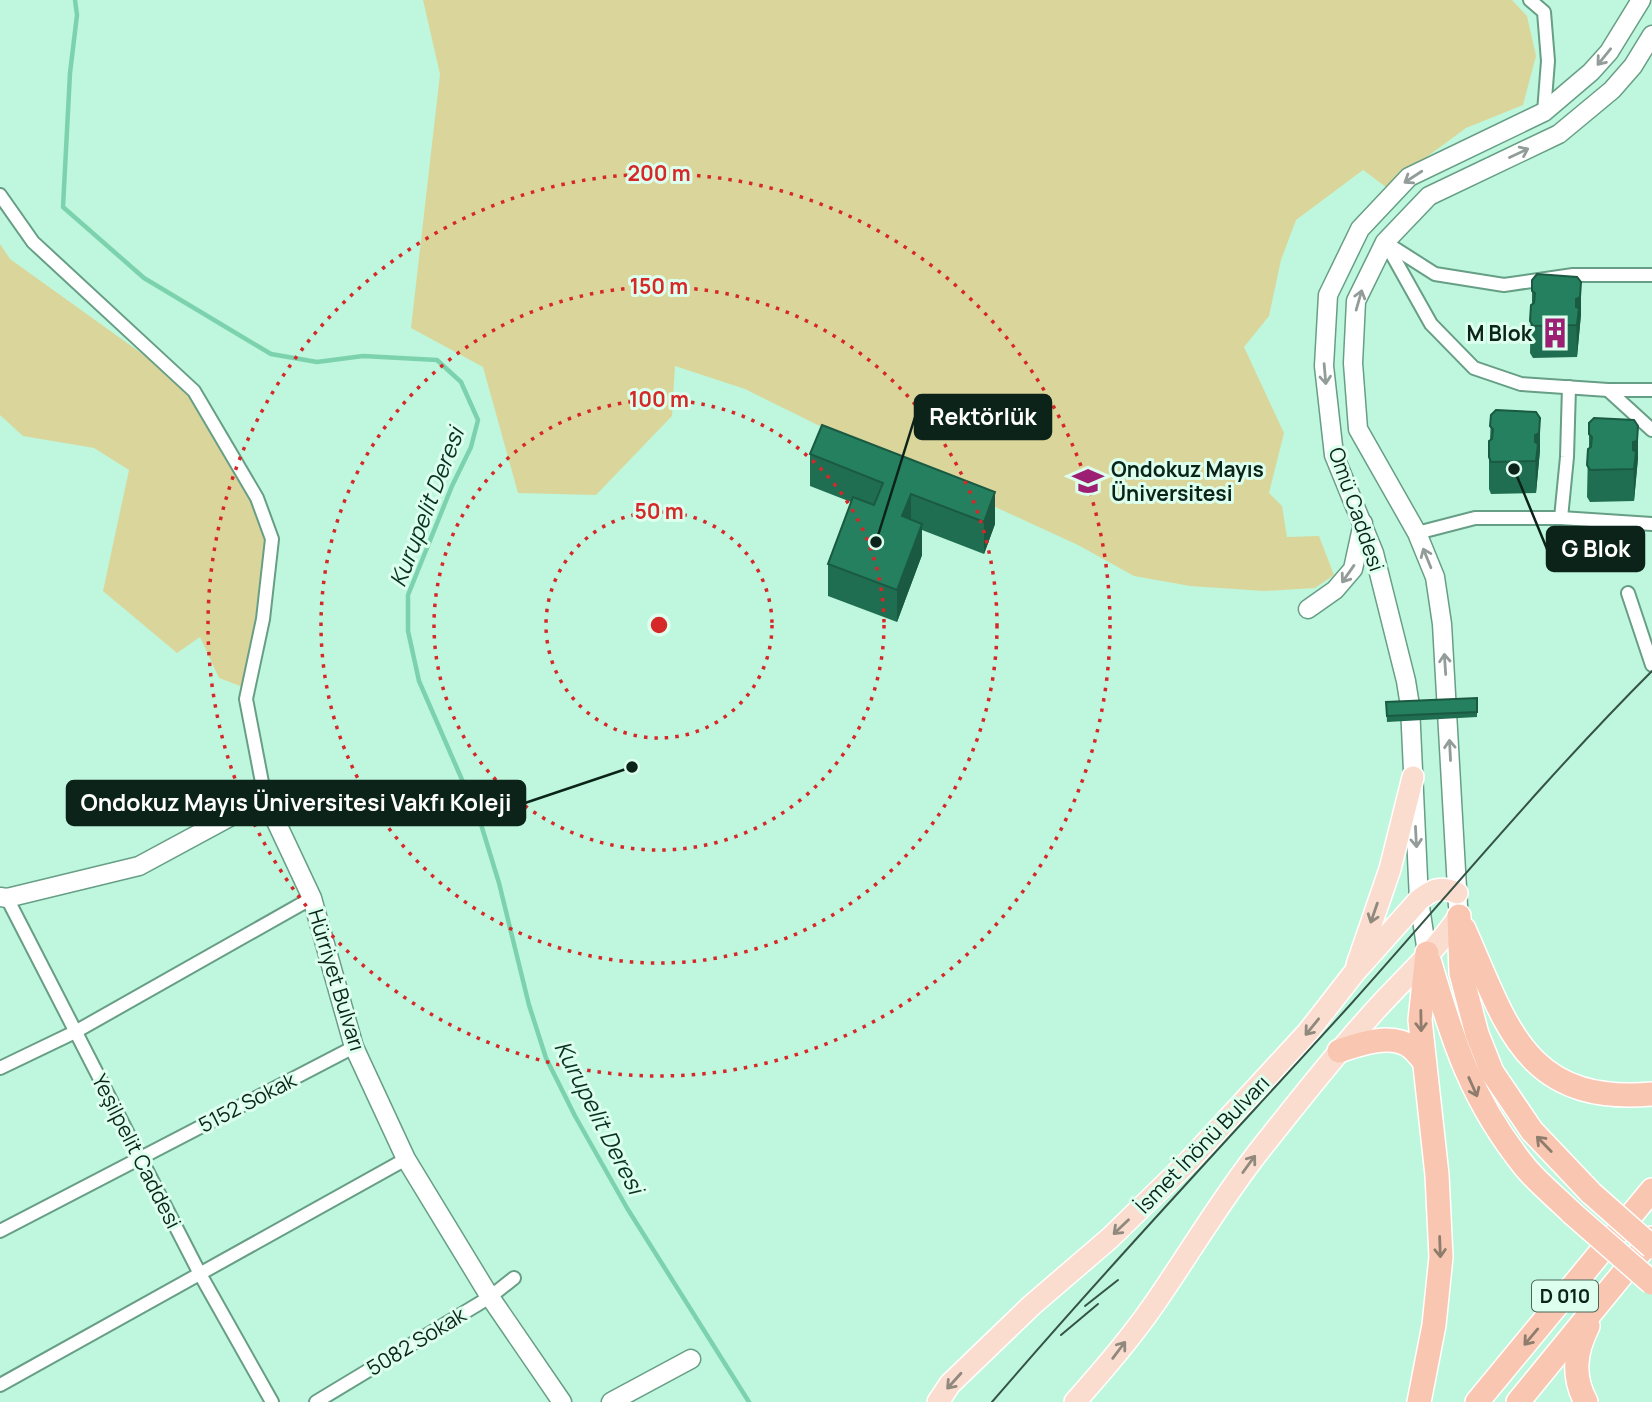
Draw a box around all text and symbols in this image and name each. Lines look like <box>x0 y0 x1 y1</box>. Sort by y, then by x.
one-way arrow <box>1596 47 1611 65</box>
one-way arrow <box>1508 146 1529 160</box>
text: 200 m <box>627 159 691 187</box>
one-way arrow <box>1404 170 1424 184</box>
text: 150 m <box>630 272 688 300</box>
one-way arrow <box>1353 290 1366 312</box>
building icon: M Blok <box>1538 316 1572 350</box>
place label: M Blok <box>1466 319 1533 347</box>
one-way arrow <box>1319 362 1332 384</box>
text: 100 m <box>629 385 689 413</box>
callout: Rektörlük <box>915 395 1051 439</box>
text: Rektörlük <box>929 400 1037 432</box>
water label: Kurupelit Deresi <box>381 420 472 591</box>
street label: Omü Caddesi <box>1323 443 1391 575</box>
place label: Ondokuz Mayıs Üniversitesi <box>1111 455 1264 507</box>
school or university icon: Ondokuz Mayıs Üniversitesi <box>1071 464 1105 498</box>
text: 50 m <box>634 497 684 525</box>
callout: G Blok <box>1547 527 1644 571</box>
text: G Blok <box>1562 532 1631 564</box>
one-way arrow <box>1419 548 1432 569</box>
one-way arrow <box>1340 564 1355 583</box>
centre of rings <box>647 613 671 637</box>
one-way arrow <box>1438 653 1451 676</box>
one-way arrow <box>1443 739 1456 762</box>
callout: Ondokuz Mayıs Üniversitesi Vakfı Koleji <box>67 781 525 825</box>
text: Ondokuz Mayıs Üniversitesi Vakfı Koleji <box>81 786 511 818</box>
one-way arrow <box>1410 825 1423 848</box>
one-way arrow <box>1367 902 1380 924</box>
street label: Hürriyet Bulvarı <box>302 906 372 1054</box>
one-way arrow <box>1414 1009 1428 1032</box>
one-way arrow <box>1304 1018 1320 1036</box>
water label: Kurupelit Deresi <box>548 1035 654 1201</box>
street label: 5152 Sokak <box>193 1065 301 1139</box>
street label: Yeşilpelit Caddesi <box>86 1069 188 1233</box>
street label: İsmet İnönü Bulvarı <box>1129 1069 1275 1219</box>
one-way arrow <box>1467 1076 1480 1097</box>
one-way arrow <box>1536 1136 1553 1153</box>
one-way arrow <box>1242 1155 1257 1174</box>
one-way arrow <box>1113 1219 1130 1236</box>
one-way arrow <box>1433 1235 1447 1258</box>
road number: D 010 <box>1532 1280 1598 1312</box>
street label: 5082 Sokak <box>361 1300 471 1382</box>
one-way arrow <box>1523 1328 1538 1346</box>
one-way arrow <box>1111 1341 1126 1360</box>
one-way arrow <box>946 1372 962 1390</box>

